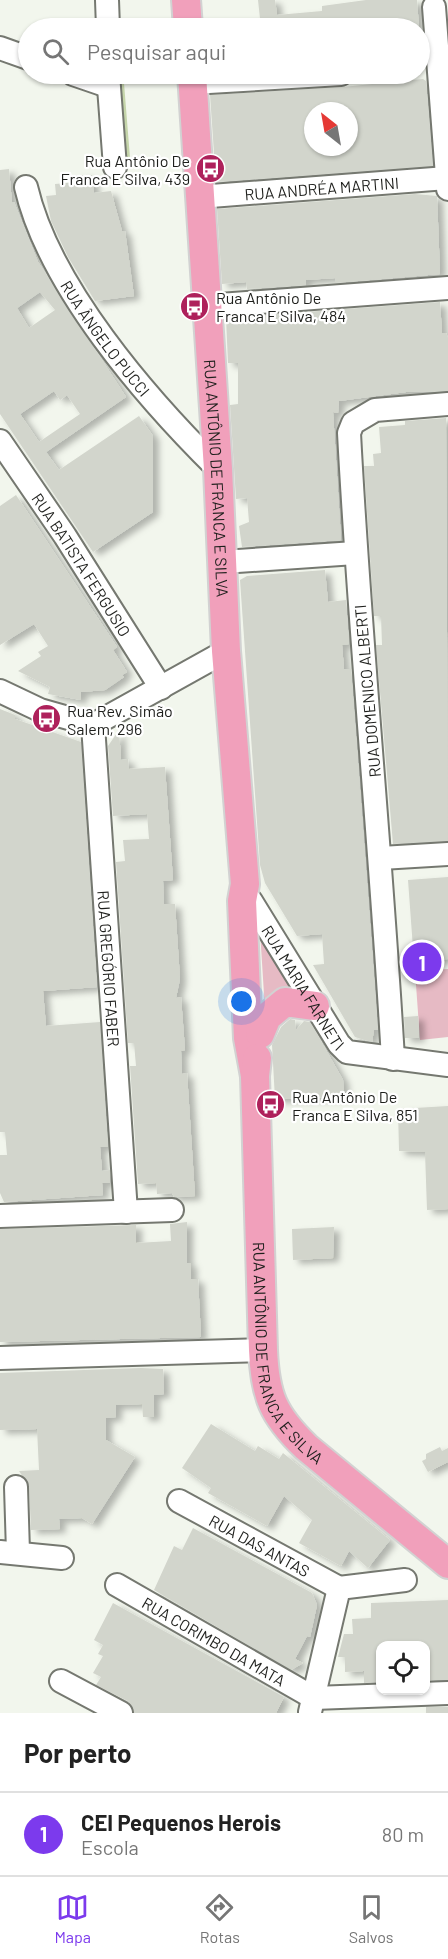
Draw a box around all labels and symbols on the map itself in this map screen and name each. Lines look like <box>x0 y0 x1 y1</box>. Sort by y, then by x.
north arrow <box>304 102 358 156</box>
place label: Rua Antônio De Franca E Silva, 439 <box>61 151 190 188</box>
bus stop icon: Rua Antônio De Franca E Silva, 439 <box>195 153 227 185</box>
street label: RUA ANDRÉA MARTINI <box>244 172 400 203</box>
street label: RUA ÂNGELO PUCCI <box>58 276 154 399</box>
place label: Rua Antônio De Franca E Silva, 484 <box>216 288 346 325</box>
bus stop icon: Rua Antônio De Franca E Silva, 484 <box>179 290 211 322</box>
street label: RUA ANTÔNIO DE FRANCA E SILVA <box>201 359 233 598</box>
street label: RUA BATISTA FERGUSIO <box>29 489 135 639</box>
street label: RUA DOMENICO ALBERTI <box>350 604 384 778</box>
place label: Rua Rev. Simão Salem, 296 <box>67 701 173 738</box>
bus stop icon: Rua Rev. Simão Salem, 296 <box>30 703 62 735</box>
street label: RUA GREGÓRIO FABER <box>95 890 124 1047</box>
street label: RUA MARIA FARNETI <box>259 921 349 1054</box>
pin: 1 <box>402 940 442 984</box>
your location <box>227 987 256 1016</box>
place label: Rua Antônio De Franca E Silva, 851 <box>292 1087 418 1124</box>
bus stop icon: Rua Antônio De Franca E Silva, 851 <box>255 1089 287 1121</box>
street label: RUA ANTÔNIO DE FRANCA E SILVA <box>250 1242 328 1467</box>
street label: RUA DAS ANTAS <box>206 1510 313 1580</box>
street label: RUA CORIMBO DA MATA <box>139 1592 289 1689</box>

